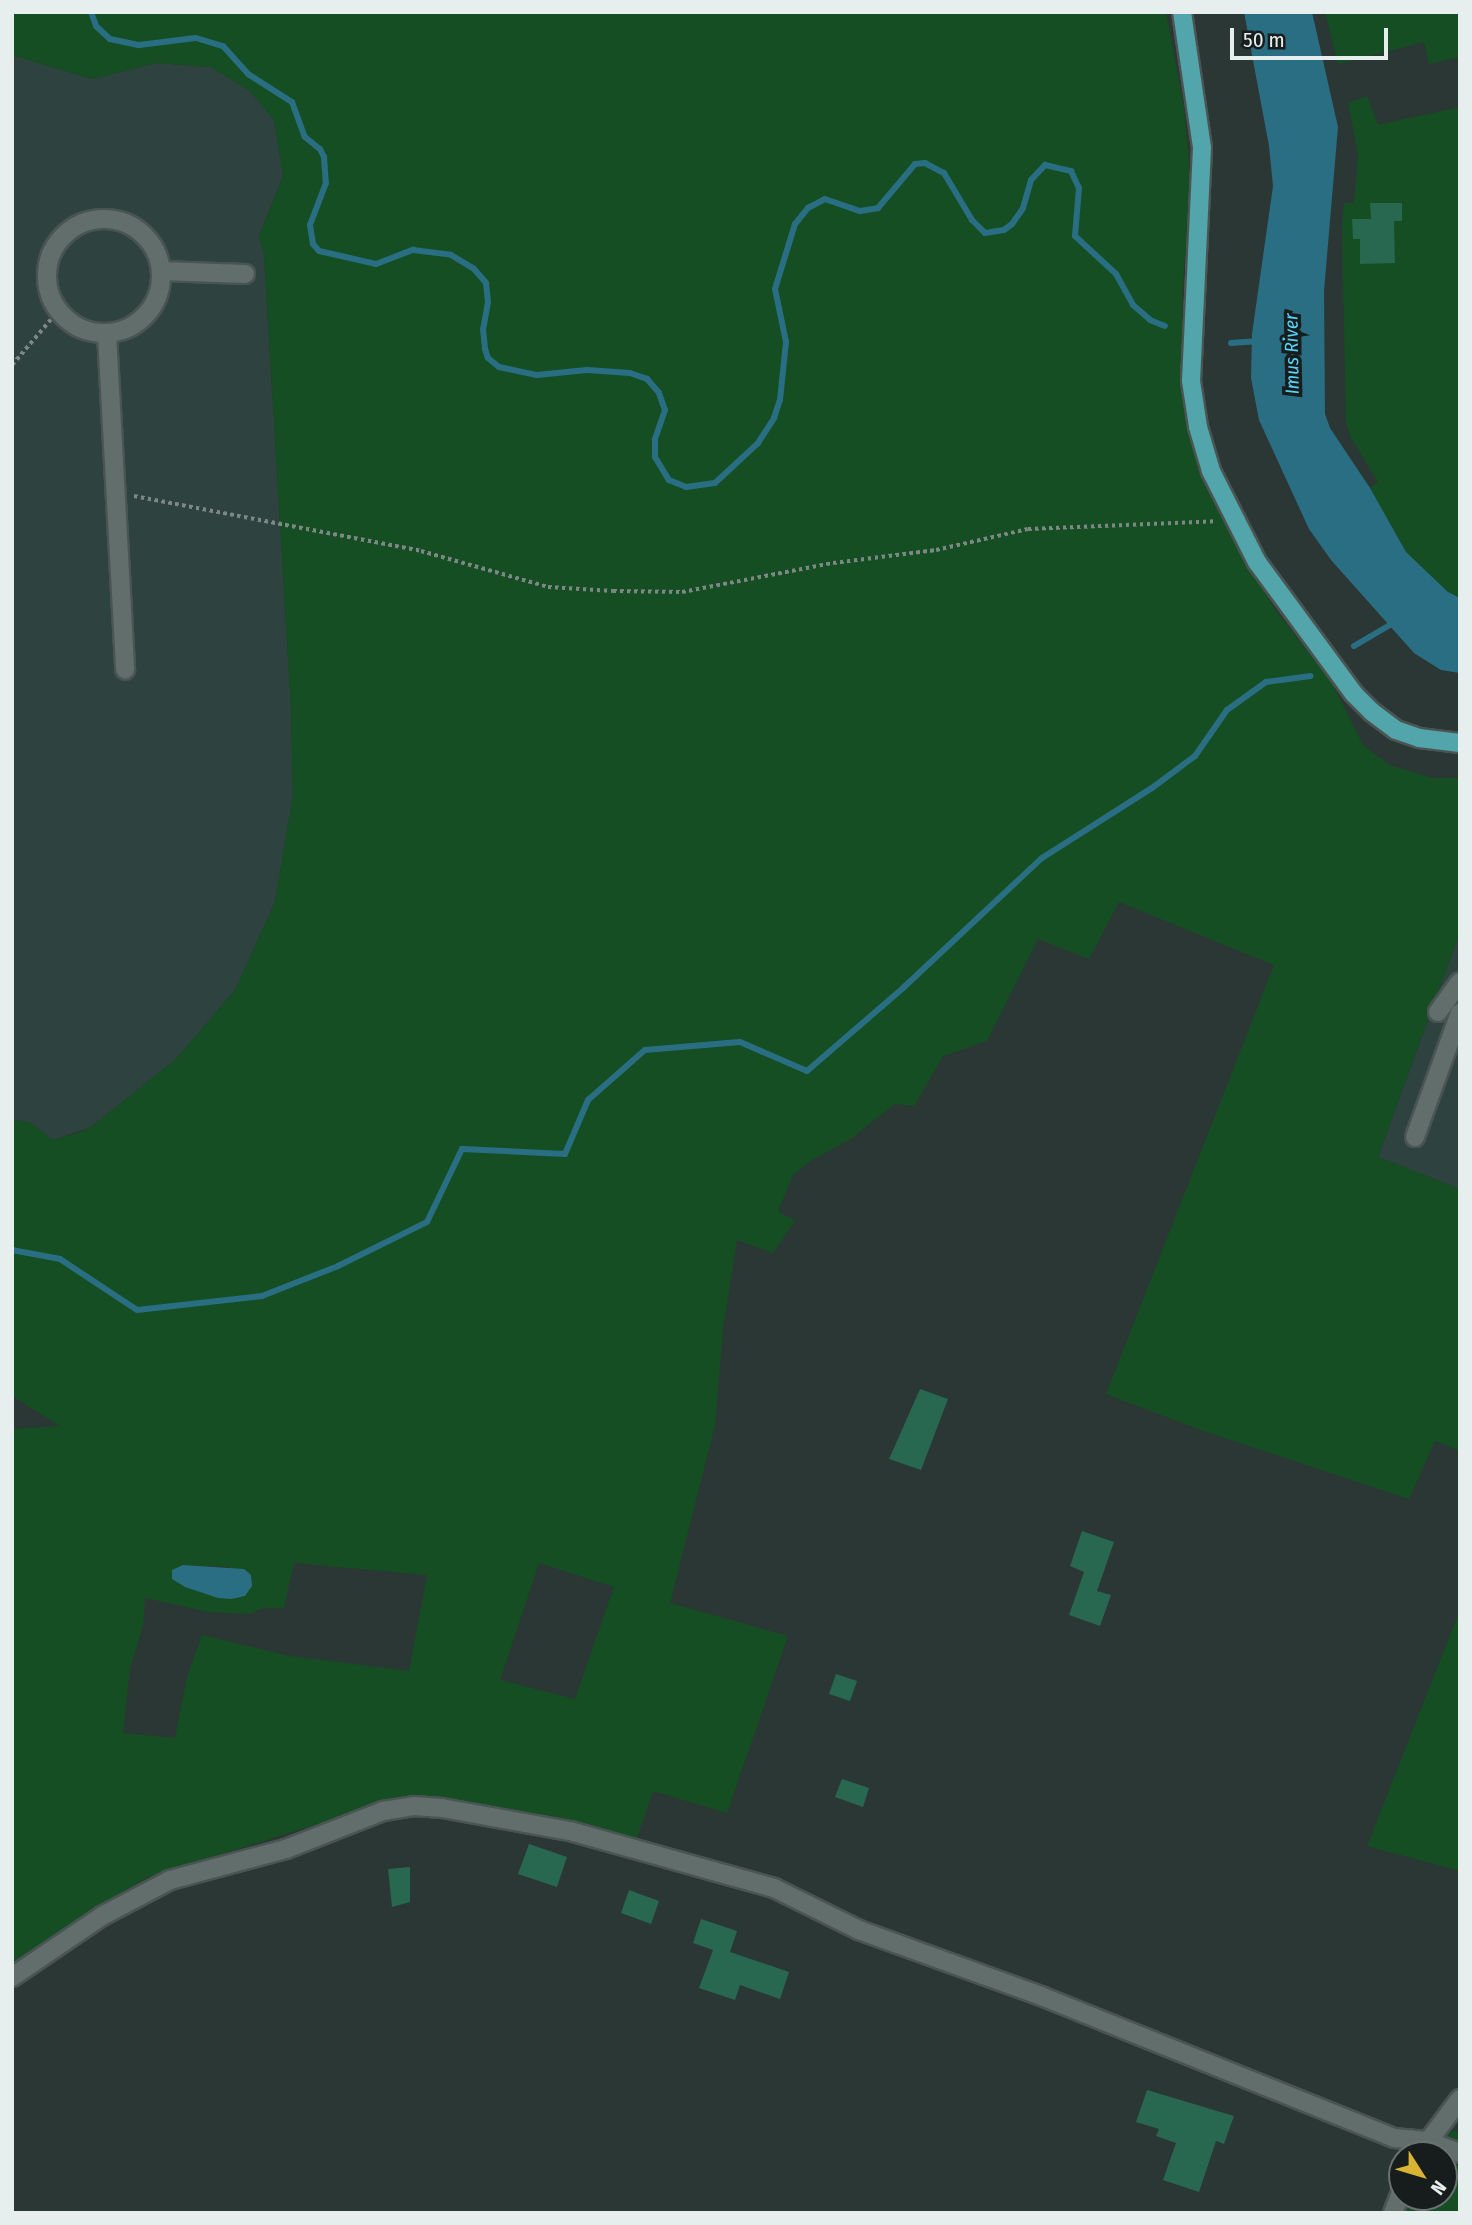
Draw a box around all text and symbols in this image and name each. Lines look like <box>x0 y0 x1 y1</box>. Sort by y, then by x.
scale bar <box>1234 14 1392 58</box>
text: 50 m <box>1243 27 1285 53</box>
water label: Imus River <box>1280 313 1304 395</box>
north arrow <box>1388 2141 1458 2211</box>
text: N <box>1426 2176 1451 2199</box>

